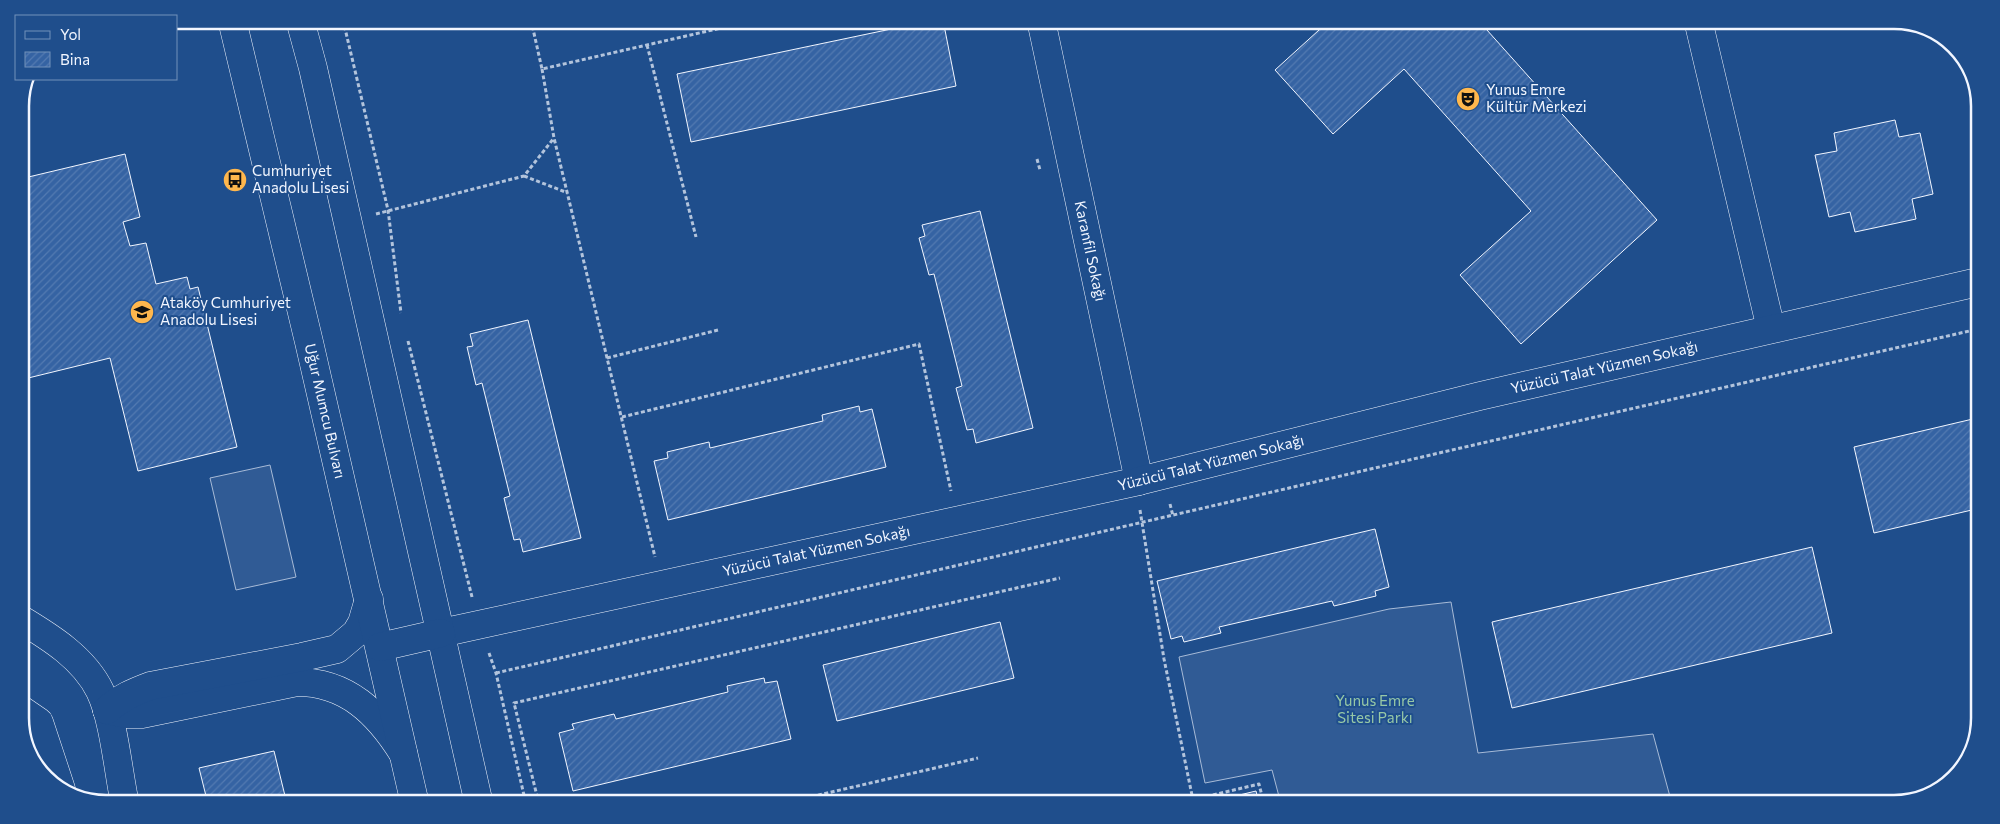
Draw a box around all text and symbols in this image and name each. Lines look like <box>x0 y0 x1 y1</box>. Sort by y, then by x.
legend <box>15 15 178 80</box>
text: Yol <box>60 25 81 43</box>
text: Bina <box>60 50 90 68</box>
place label: Yunus Emre Kültür Merkezi <box>1486 80 1587 115</box>
theatre icon: Yunus Emre Kültür Merkezi <box>1455 86 1481 112</box>
place label: Cumhuriyet Anadolu Lisesi <box>252 161 349 196</box>
bus stop icon: Cumhuriyet Anadolu Lisesi <box>222 167 248 193</box>
street label: Karanfil Sokağı <box>1072 199 1110 303</box>
place label: Ataköy Cumhuriyet Anadolu Lisesi <box>160 293 291 328</box>
school or university icon: Ataköy Cumhuriyet Anadolu Lisesi <box>129 299 155 325</box>
street label: Yüzücü Talat Yüzmen Sokağı <box>1509 336 1700 397</box>
street label: Uğur Mumcu Bulvarı <box>302 342 350 480</box>
street label: Yüzücü Talat Yüzmen Sokağı <box>1116 430 1306 494</box>
street label: Yüzücü Talat Yüzmen Sokağı <box>720 521 912 580</box>
park label: Yunus Emre Sitesi Parkı <box>1335 691 1415 726</box>

